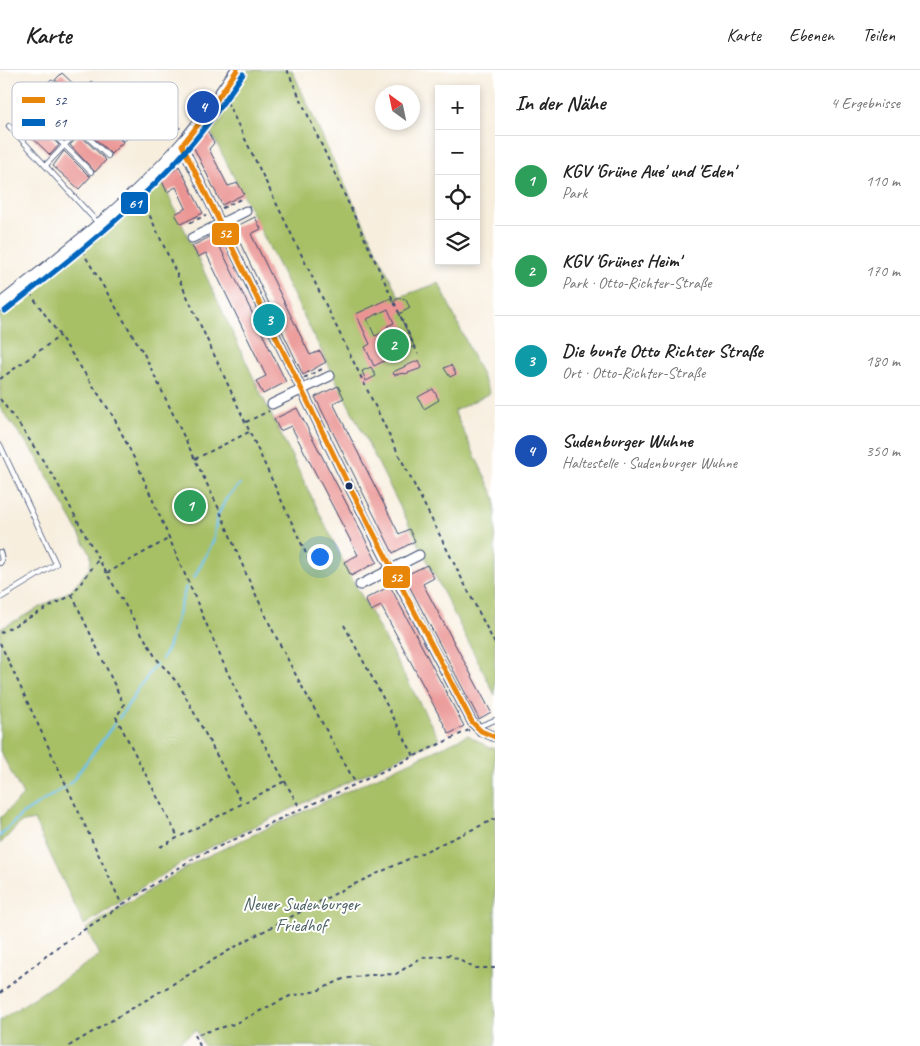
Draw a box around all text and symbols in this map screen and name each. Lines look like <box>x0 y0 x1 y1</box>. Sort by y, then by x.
text: Karte <box>25 20 72 50</box>
text: Karte <box>726 24 761 46</box>
text: Ebenen <box>789 24 834 46</box>
text: Teilen <box>862 24 895 46</box>
legend <box>12 82 178 140</box>
north arrow <box>375 85 420 130</box>
map controls <box>435 85 480 265</box>
button: + <box>435 85 480 130</box>
pin: 4 <box>187 88 219 126</box>
text: In der Nähe <box>515 90 605 116</box>
text: 52 <box>54 92 68 109</box>
text: 4 Ergebnisse <box>831 93 900 113</box>
text: 61 <box>54 114 67 131</box>
button: − <box>435 130 480 175</box>
text: KGV 'Grüne Aue' und 'Eden' <box>562 159 735 183</box>
text: 1 <box>527 171 535 191</box>
text: 110 m <box>866 171 900 191</box>
button: locate <box>435 175 480 220</box>
text: Park <box>562 183 587 203</box>
line badge: 61 <box>120 191 149 215</box>
text: 61 <box>129 195 143 212</box>
button: layers <box>435 220 480 265</box>
line badge: 52 <box>211 222 240 246</box>
text: 52 <box>219 225 233 242</box>
text: KGV 'Grünes Heim' <box>562 249 681 273</box>
text: 2 <box>527 261 535 281</box>
text: 170 m <box>866 261 900 281</box>
text: Park · Otto-Richter-Straße <box>562 273 712 293</box>
pin: 3 <box>253 301 285 339</box>
pin: 2 <box>377 326 409 364</box>
text: Die bunte Otto Richter Straße <box>562 339 763 363</box>
text: 3 <box>527 351 535 371</box>
text: 180 m <box>866 351 900 371</box>
text: Ort · Otto-Richter-Straße <box>562 363 705 383</box>
text: Sudenburger Wuhne <box>562 429 693 453</box>
text: 4 <box>527 441 535 461</box>
text: 350 m <box>866 441 900 461</box>
text: Haltestelle · Sudenburger Wuhne <box>562 453 737 473</box>
unlabelled marker <box>344 481 354 491</box>
pin: 1 <box>174 487 206 525</box>
your location <box>307 544 333 570</box>
line badge: 52 <box>382 565 411 589</box>
text: 52 <box>390 569 404 586</box>
park label: Neuer Sudenburger Friedhof <box>243 893 362 936</box>

